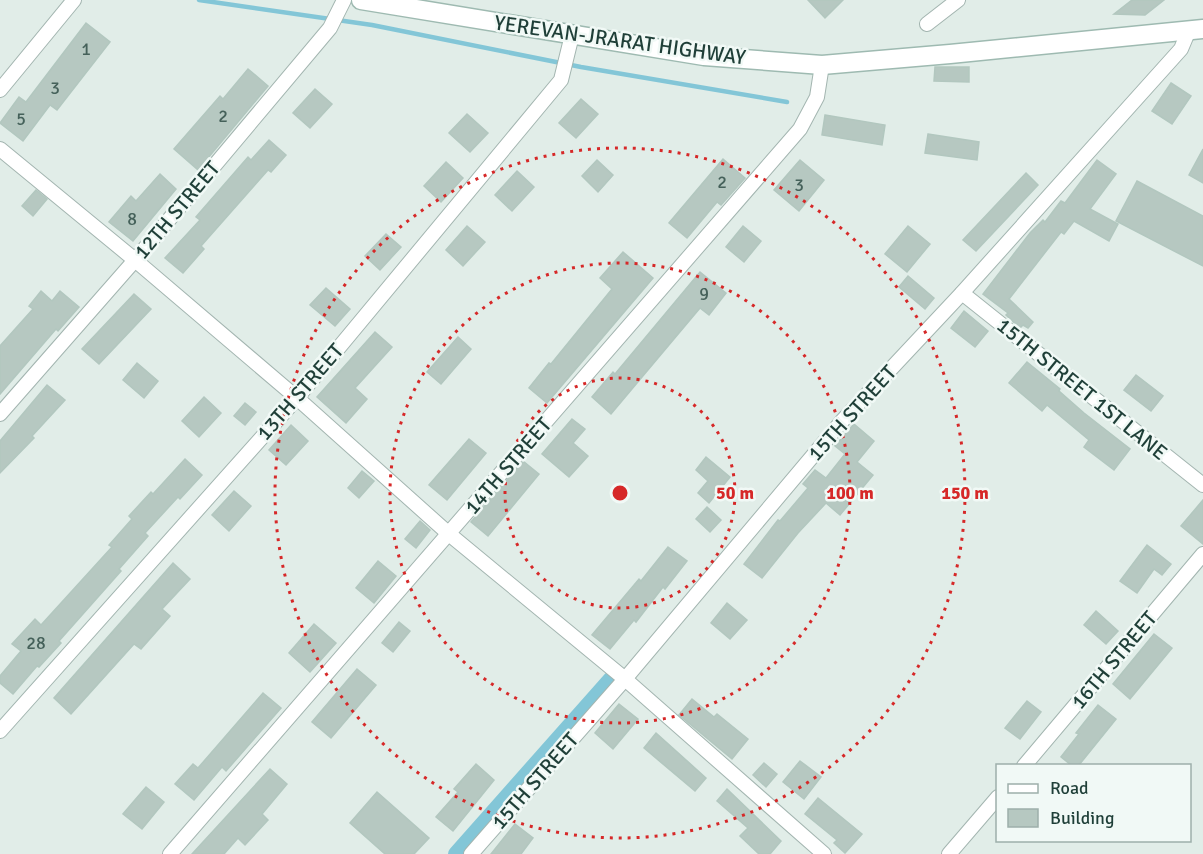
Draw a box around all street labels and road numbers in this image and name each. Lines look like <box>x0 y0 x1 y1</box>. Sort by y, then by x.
street label: YEREVAN-JRARAT HIGHWAY <box>493 9 748 71</box>
street label: 12TH STREET <box>128 155 226 264</box>
street label: 15TH STREET 1ST LANE <box>992 312 1172 466</box>
street label: 13TH STREET <box>251 338 350 446</box>
street label: 15TH STREET <box>802 359 902 466</box>
street label: 14TH STREET <box>459 412 558 520</box>
street label: 16TH STREET <box>1065 605 1163 714</box>
street label: 15TH STREET <box>486 727 585 835</box>

